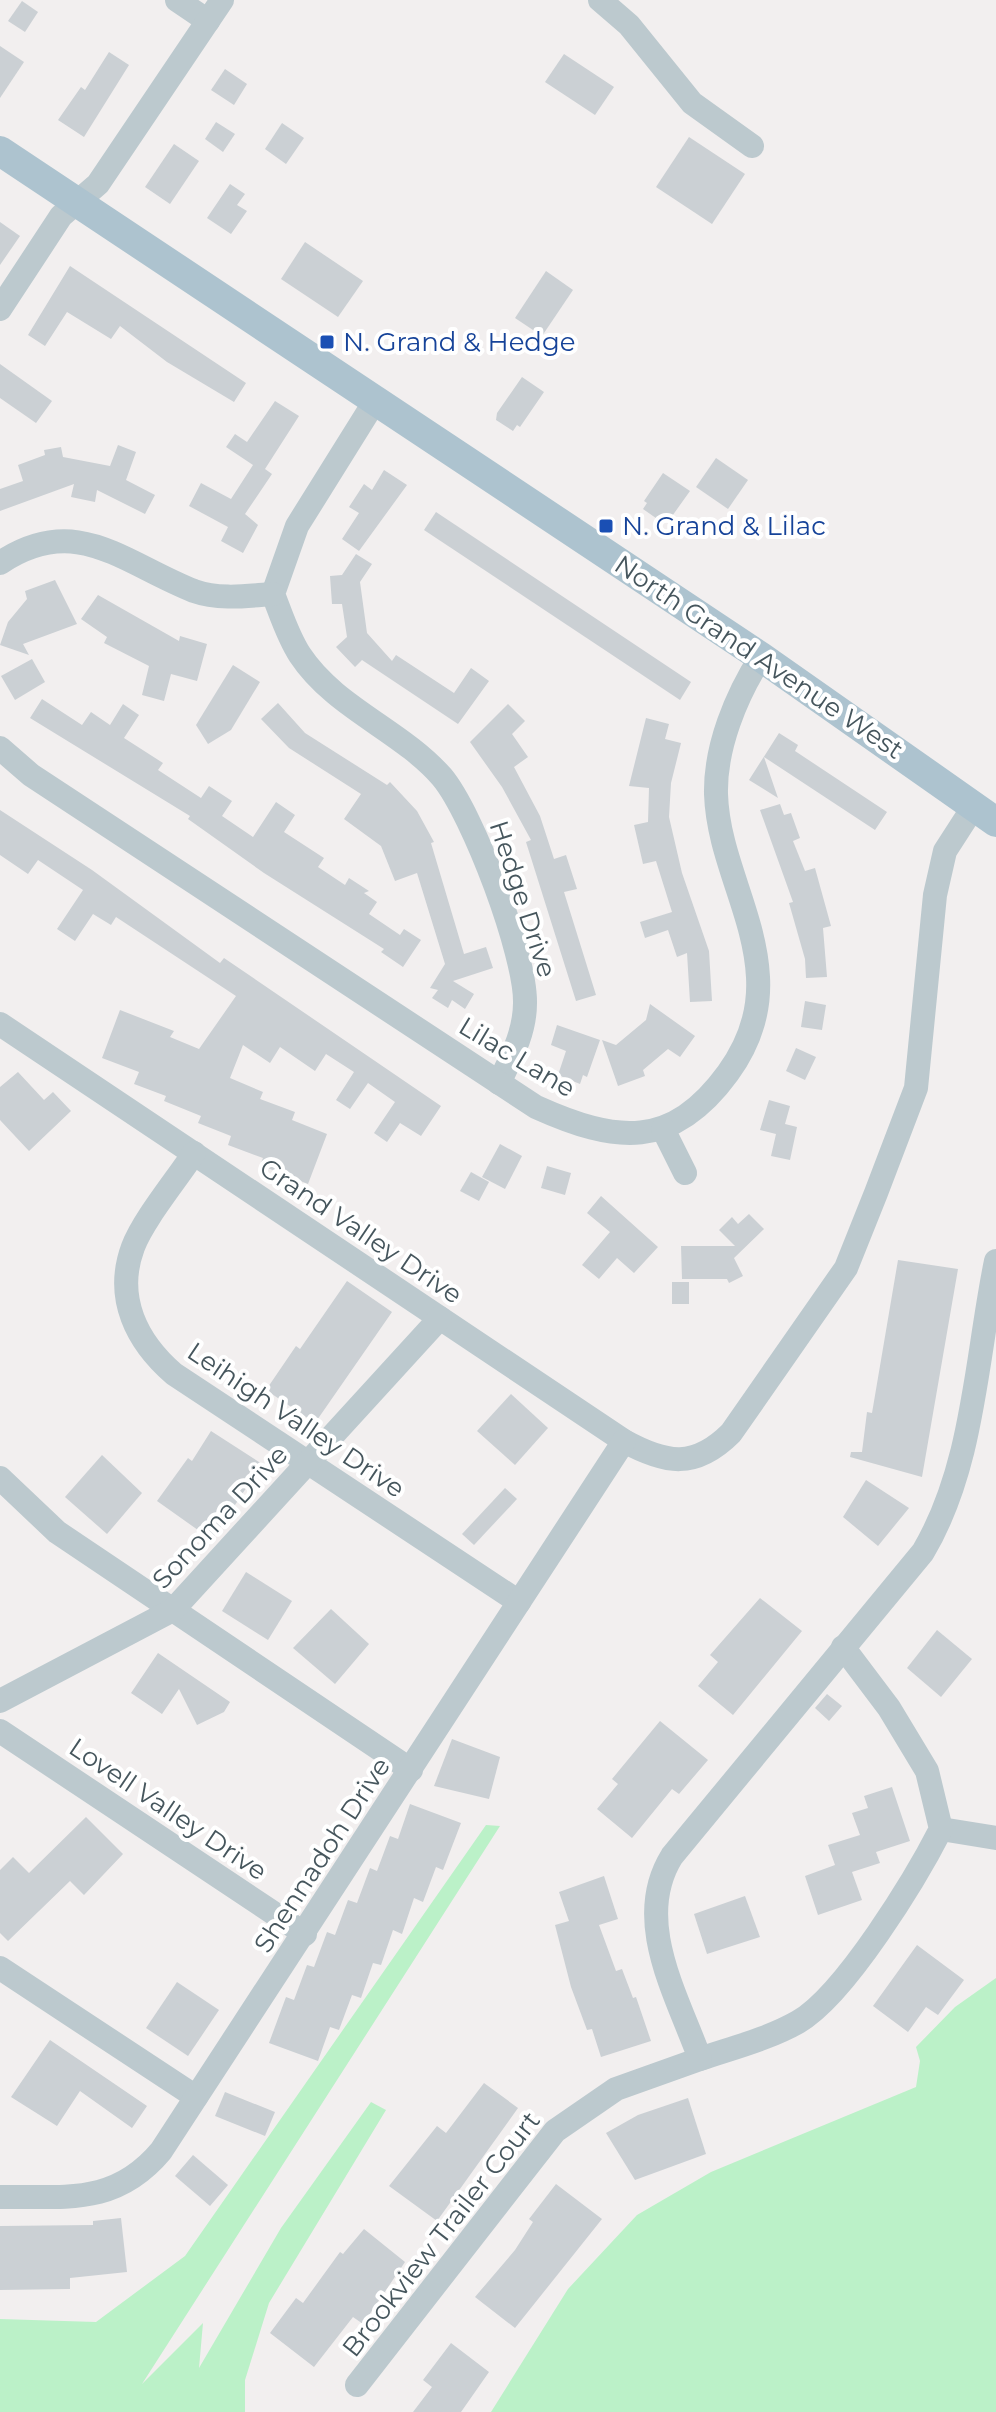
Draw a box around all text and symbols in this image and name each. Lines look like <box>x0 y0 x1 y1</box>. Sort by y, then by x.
place label: N. Grand & Hedge <box>343 326 575 358</box>
marker: N. Grand & Hedge <box>318 333 336 351</box>
place label: N. Grand & Lilac <box>622 510 826 542</box>
marker: N. Grand & Lilac <box>597 517 615 535</box>
street label: North Grand Avenue West <box>609 548 909 766</box>
street label: Hedge Drive <box>483 817 563 981</box>
street label: Lilac Lane <box>453 1010 581 1104</box>
street label: Grand Valley Drive <box>254 1151 468 1311</box>
street label: Leihigh Valley Drive <box>181 1335 411 1505</box>
street label: Sonoma Drive <box>146 1439 294 1595</box>
street label: Lovell Valley Drive <box>63 1731 273 1887</box>
street label: Shennadoh Drive <box>247 1751 397 1959</box>
street label: Brookview Trailer Court <box>335 2105 547 2363</box>

